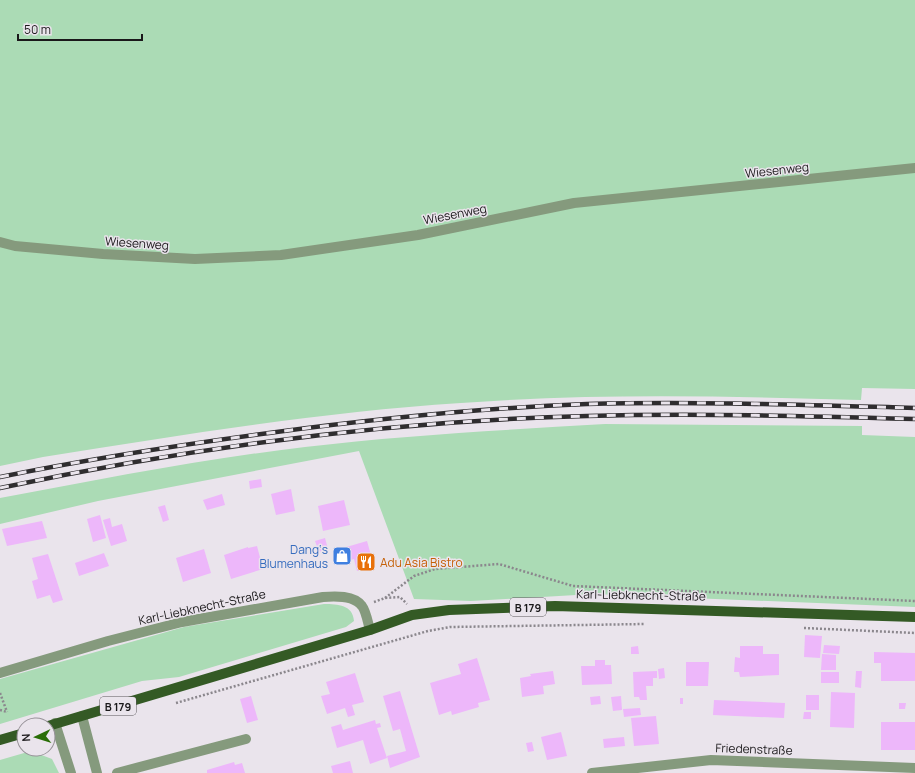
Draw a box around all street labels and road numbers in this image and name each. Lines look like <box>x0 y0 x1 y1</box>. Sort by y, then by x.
street label: Wiesenweg <box>744 158 810 182</box>
street label: Wiesenweg <box>422 200 488 228</box>
street label: Wiesenweg <box>104 232 170 254</box>
street label: Karl-Liebknecht-Straße <box>137 585 267 629</box>
street label: Karl-Liebknecht-Straße <box>576 585 706 605</box>
road number: B 179 <box>510 598 546 616</box>
road number: B 179 <box>100 697 136 715</box>
street label: Friedenstraße <box>715 739 793 759</box>

